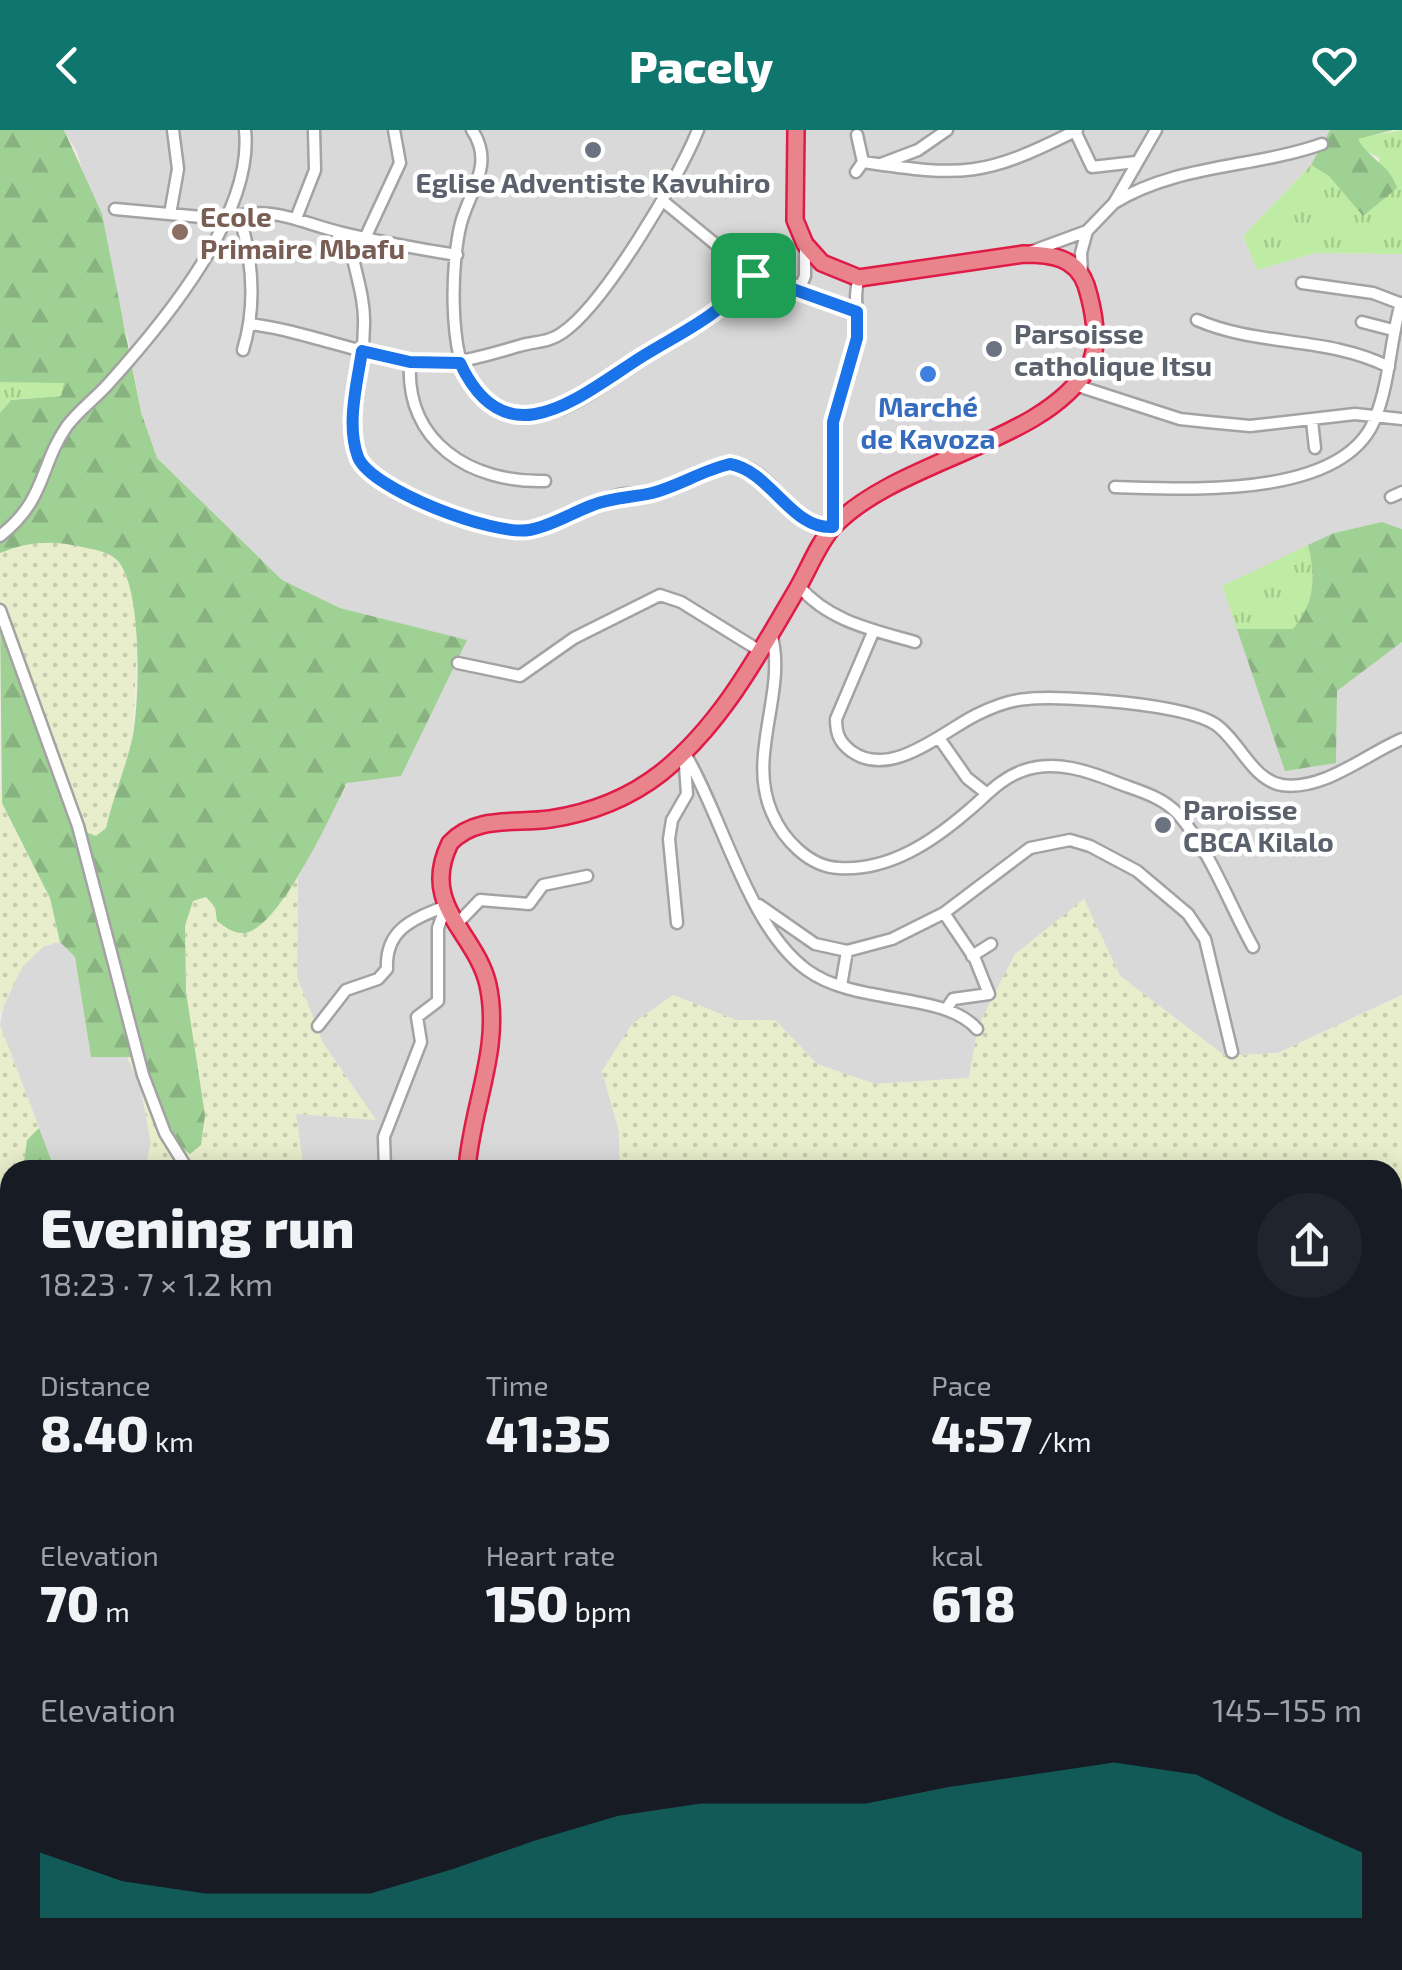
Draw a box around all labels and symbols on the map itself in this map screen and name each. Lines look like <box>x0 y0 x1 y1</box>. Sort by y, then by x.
marker: Eglise Adventiste Kavuhiro <box>582 139 604 161</box>
place label: Eglise Adventiste Kavuhiro <box>416 165 770 199</box>
place label: Ecole Primaire Mbafu <box>200 199 405 265</box>
marker: Ecole Primaire Mbafu <box>169 221 191 243</box>
pin <box>711 233 796 318</box>
place label: Parsoisse catholique Itsu <box>1014 316 1212 382</box>
marker: Parsoisse catholique Itsu <box>983 338 1005 360</box>
marker: Marché de Kavoza <box>917 363 939 385</box>
place label: Marché de Kavoza <box>861 389 995 455</box>
place label: Paroisse CBCA Kilalo <box>1183 792 1334 858</box>
marker: Paroisse CBCA Kilalo <box>1152 814 1174 836</box>

